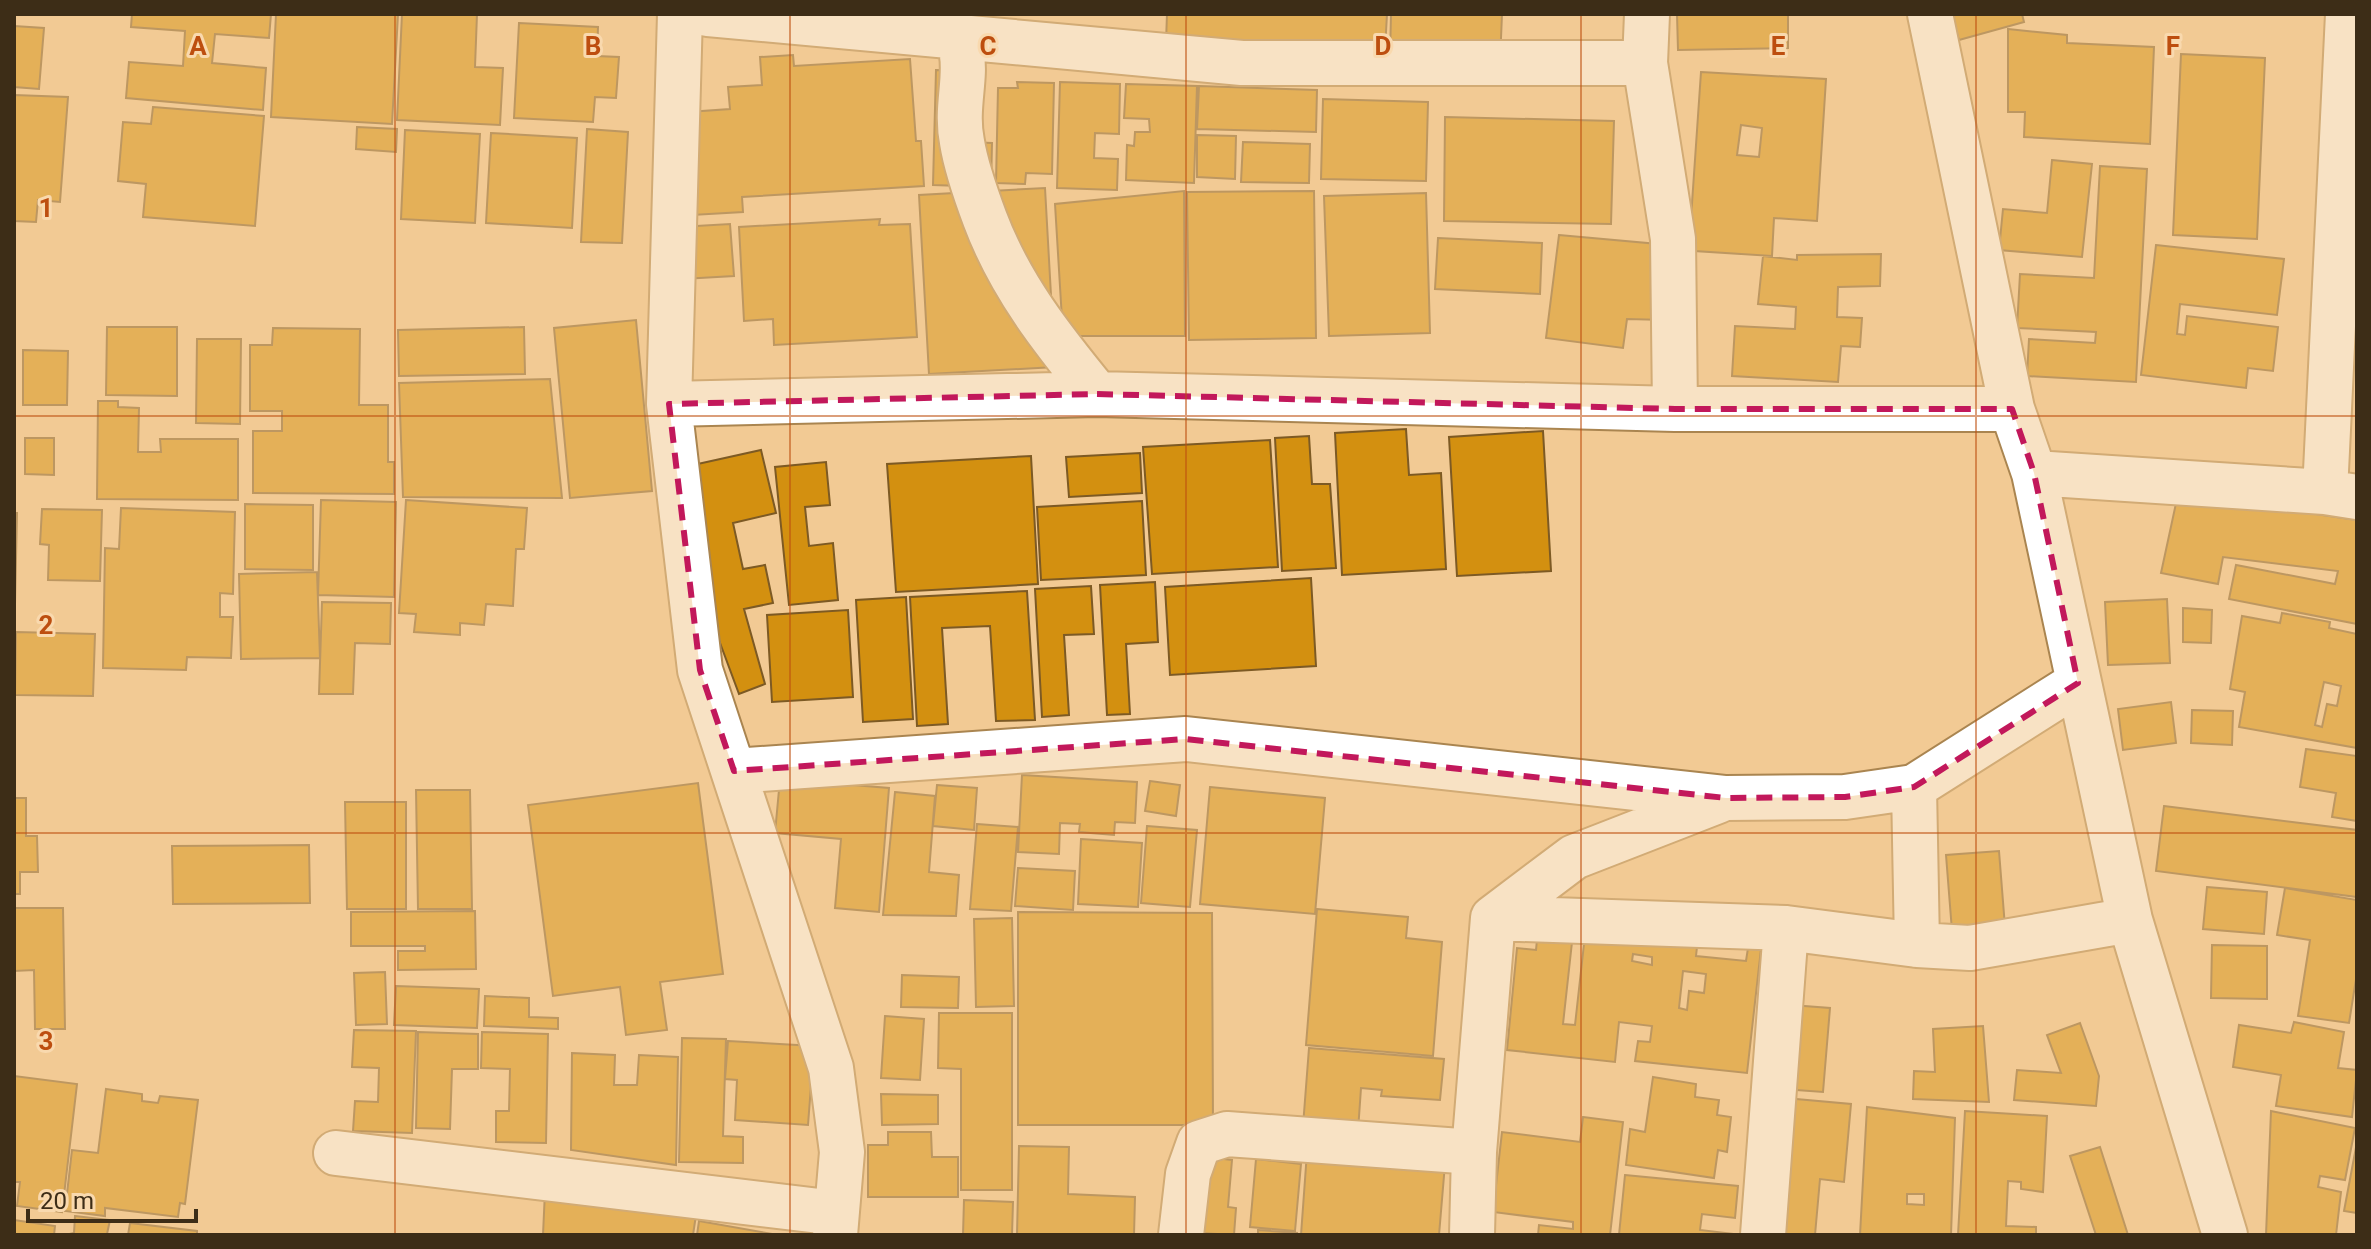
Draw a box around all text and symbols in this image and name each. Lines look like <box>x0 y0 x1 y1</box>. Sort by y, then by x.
text: A <box>189 31 207 61</box>
text: B <box>585 31 601 61</box>
text: C <box>979 31 997 61</box>
text: D <box>1375 31 1391 61</box>
text: E <box>1771 31 1786 61</box>
text: F <box>2166 31 2180 61</box>
text: 1 <box>39 193 53 223</box>
text: 2 <box>39 610 53 640</box>
text: 3 <box>39 1026 53 1056</box>
scale bar <box>28 1173 196 1223</box>
text: 20 m <box>40 1187 94 1215</box>

